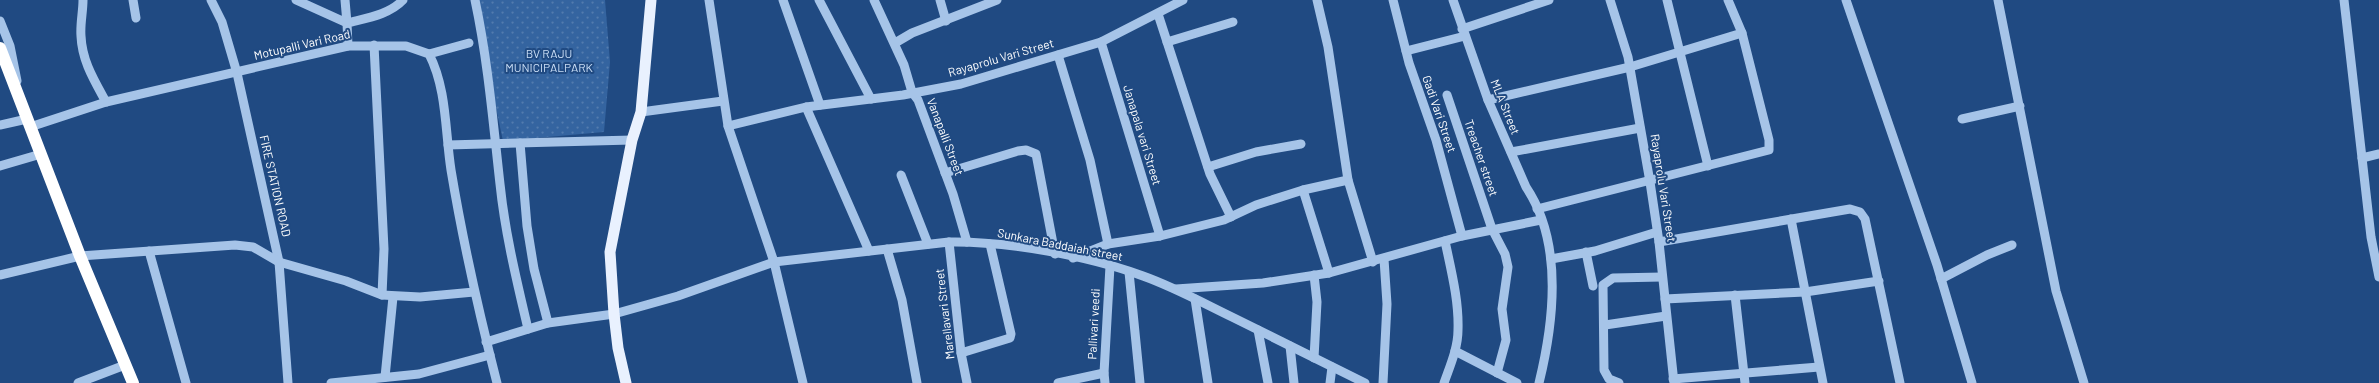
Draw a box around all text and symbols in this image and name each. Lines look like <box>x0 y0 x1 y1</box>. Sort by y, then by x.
street label: Motupalli Vari Road <box>252 26 351 62</box>
street label: Rayaprolu Vari Street <box>946 35 1055 79</box>
park label: BV RAJU MUNICIPALPARK <box>505 46 594 74</box>
street label: Gadi Vari Street <box>1420 73 1460 154</box>
street label: MLA Street <box>1489 77 1523 136</box>
street label: Janapala vari Street <box>1121 83 1165 186</box>
street label: Vanapalli Street <box>925 96 967 177</box>
street label: Treacher street <box>1462 117 1502 198</box>
street label: Rayaprolu Vari Street <box>1649 133 1679 243</box>
street label: FIRE STATION ROAD <box>257 134 294 238</box>
street label: Sunkara Baddaiah street <box>996 225 1124 263</box>
street label: Marellavari Street <box>931 268 957 360</box>
street label: Pallivari veedi <box>1084 288 1102 360</box>

